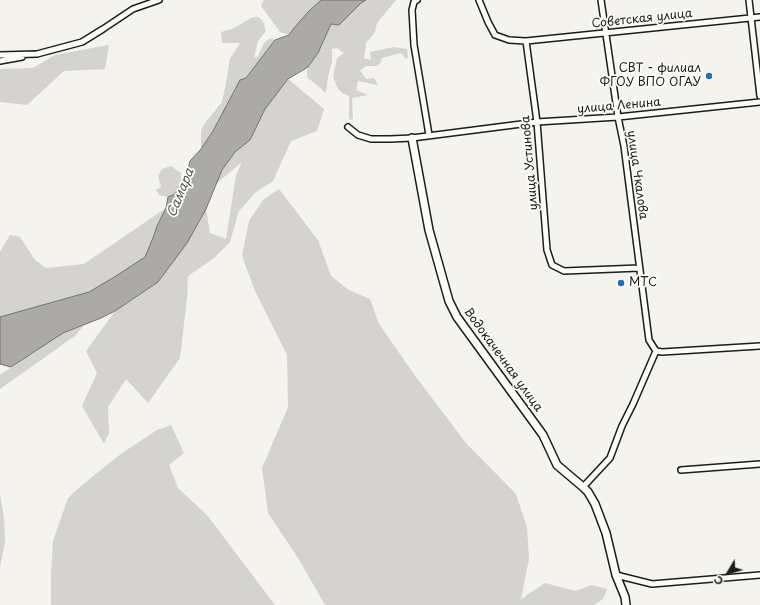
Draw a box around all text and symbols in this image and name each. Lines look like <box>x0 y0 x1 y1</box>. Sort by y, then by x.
street label: Советская улица <box>591 7 693 31</box>
place label: СВТ - филиал ФГОУ ВПО ОГАУ <box>600 62 701 90</box>
marker: СВТ - филиал ФГОУ ВПО ОГАУ <box>704 71 714 81</box>
street label: улица Ленина <box>577 95 661 117</box>
street label: улица Устинова <box>519 115 541 211</box>
street label: улица Чкалова <box>624 129 650 221</box>
water label: Самара <box>164 166 198 220</box>
place label: МТС <box>629 276 657 290</box>
marker: МТС <box>616 278 626 288</box>
street label: Водокачечная улица <box>461 305 545 415</box>
north arrow <box>708 553 748 593</box>
text: С <box>709 572 727 589</box>

